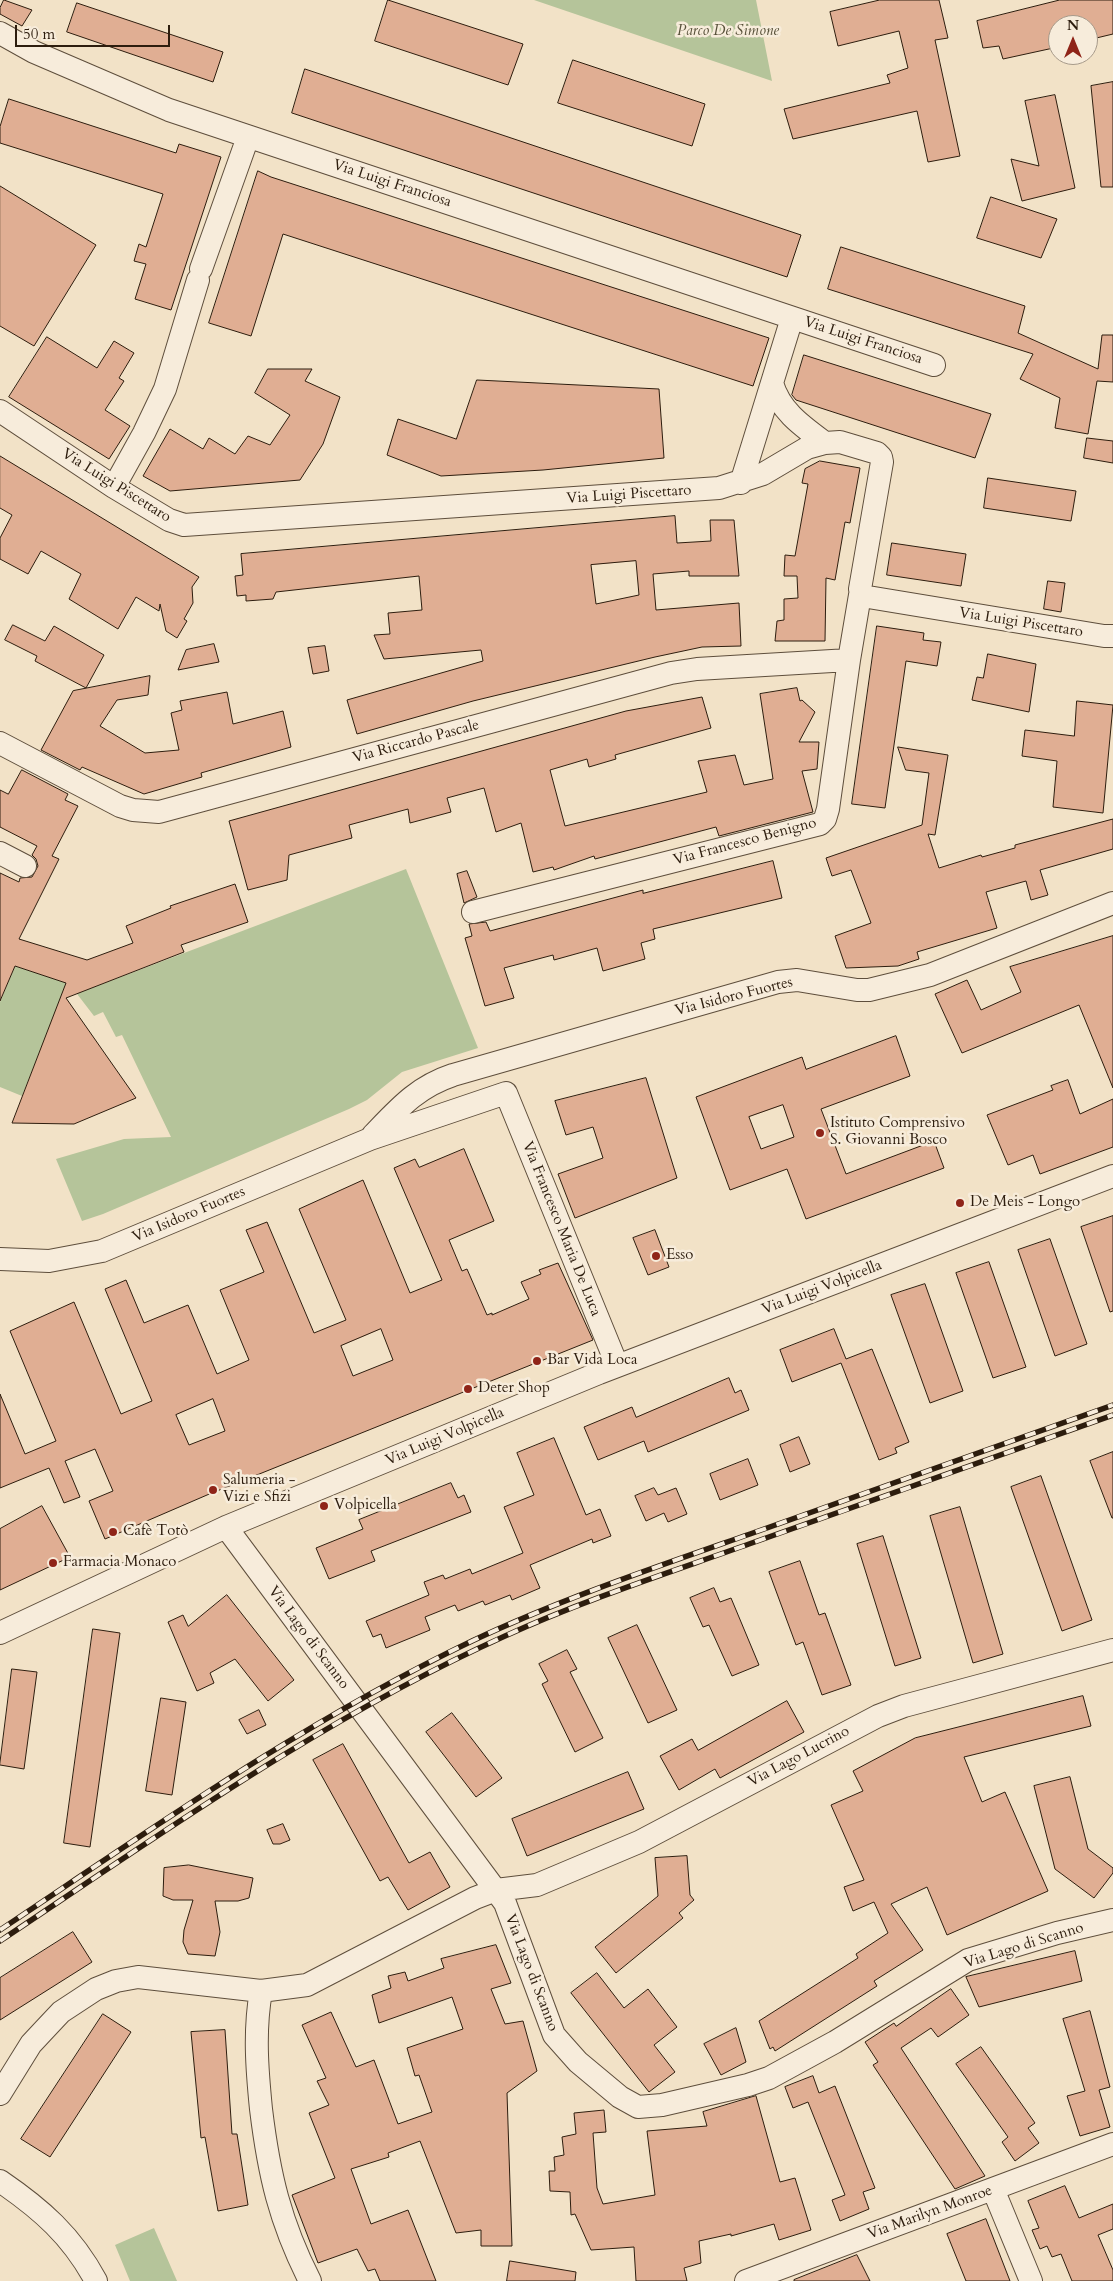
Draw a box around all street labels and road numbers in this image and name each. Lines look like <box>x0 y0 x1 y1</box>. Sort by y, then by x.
street label: Via Luigi Franciosa <box>330 156 454 212</box>
street label: Via Luigi Franciosa <box>801 313 925 369</box>
street label: Via Luigi Piscettaro <box>58 445 174 527</box>
street label: Via Luigi Piscettaro <box>566 482 692 508</box>
street label: Via Luigi Piscettaro <box>958 604 1084 642</box>
street label: Via Riccardo Pascale <box>351 716 481 768</box>
street label: Via Francesco Benigno <box>672 814 818 870</box>
street label: Via Isidoro Fuortes <box>673 974 795 1020</box>
street label: Via Francesco Maria De Luca <box>518 1139 604 1319</box>
street label: Via Isidoro Fuortes <box>130 1183 248 1247</box>
street label: Via Luigi Volpicella <box>760 1257 884 1319</box>
street label: Via Luigi Volpicella <box>383 1404 507 1470</box>
street label: Via Lago di Scanno <box>263 1583 353 1693</box>
street label: Via Lago Lucrino <box>745 1723 853 1791</box>
street label: Via Lago di Scanno <box>500 1912 562 2034</box>
street label: Via Lago di Scanno <box>962 1919 1086 1973</box>
street label: Via Marilyn Monroe <box>865 2182 995 2244</box>

